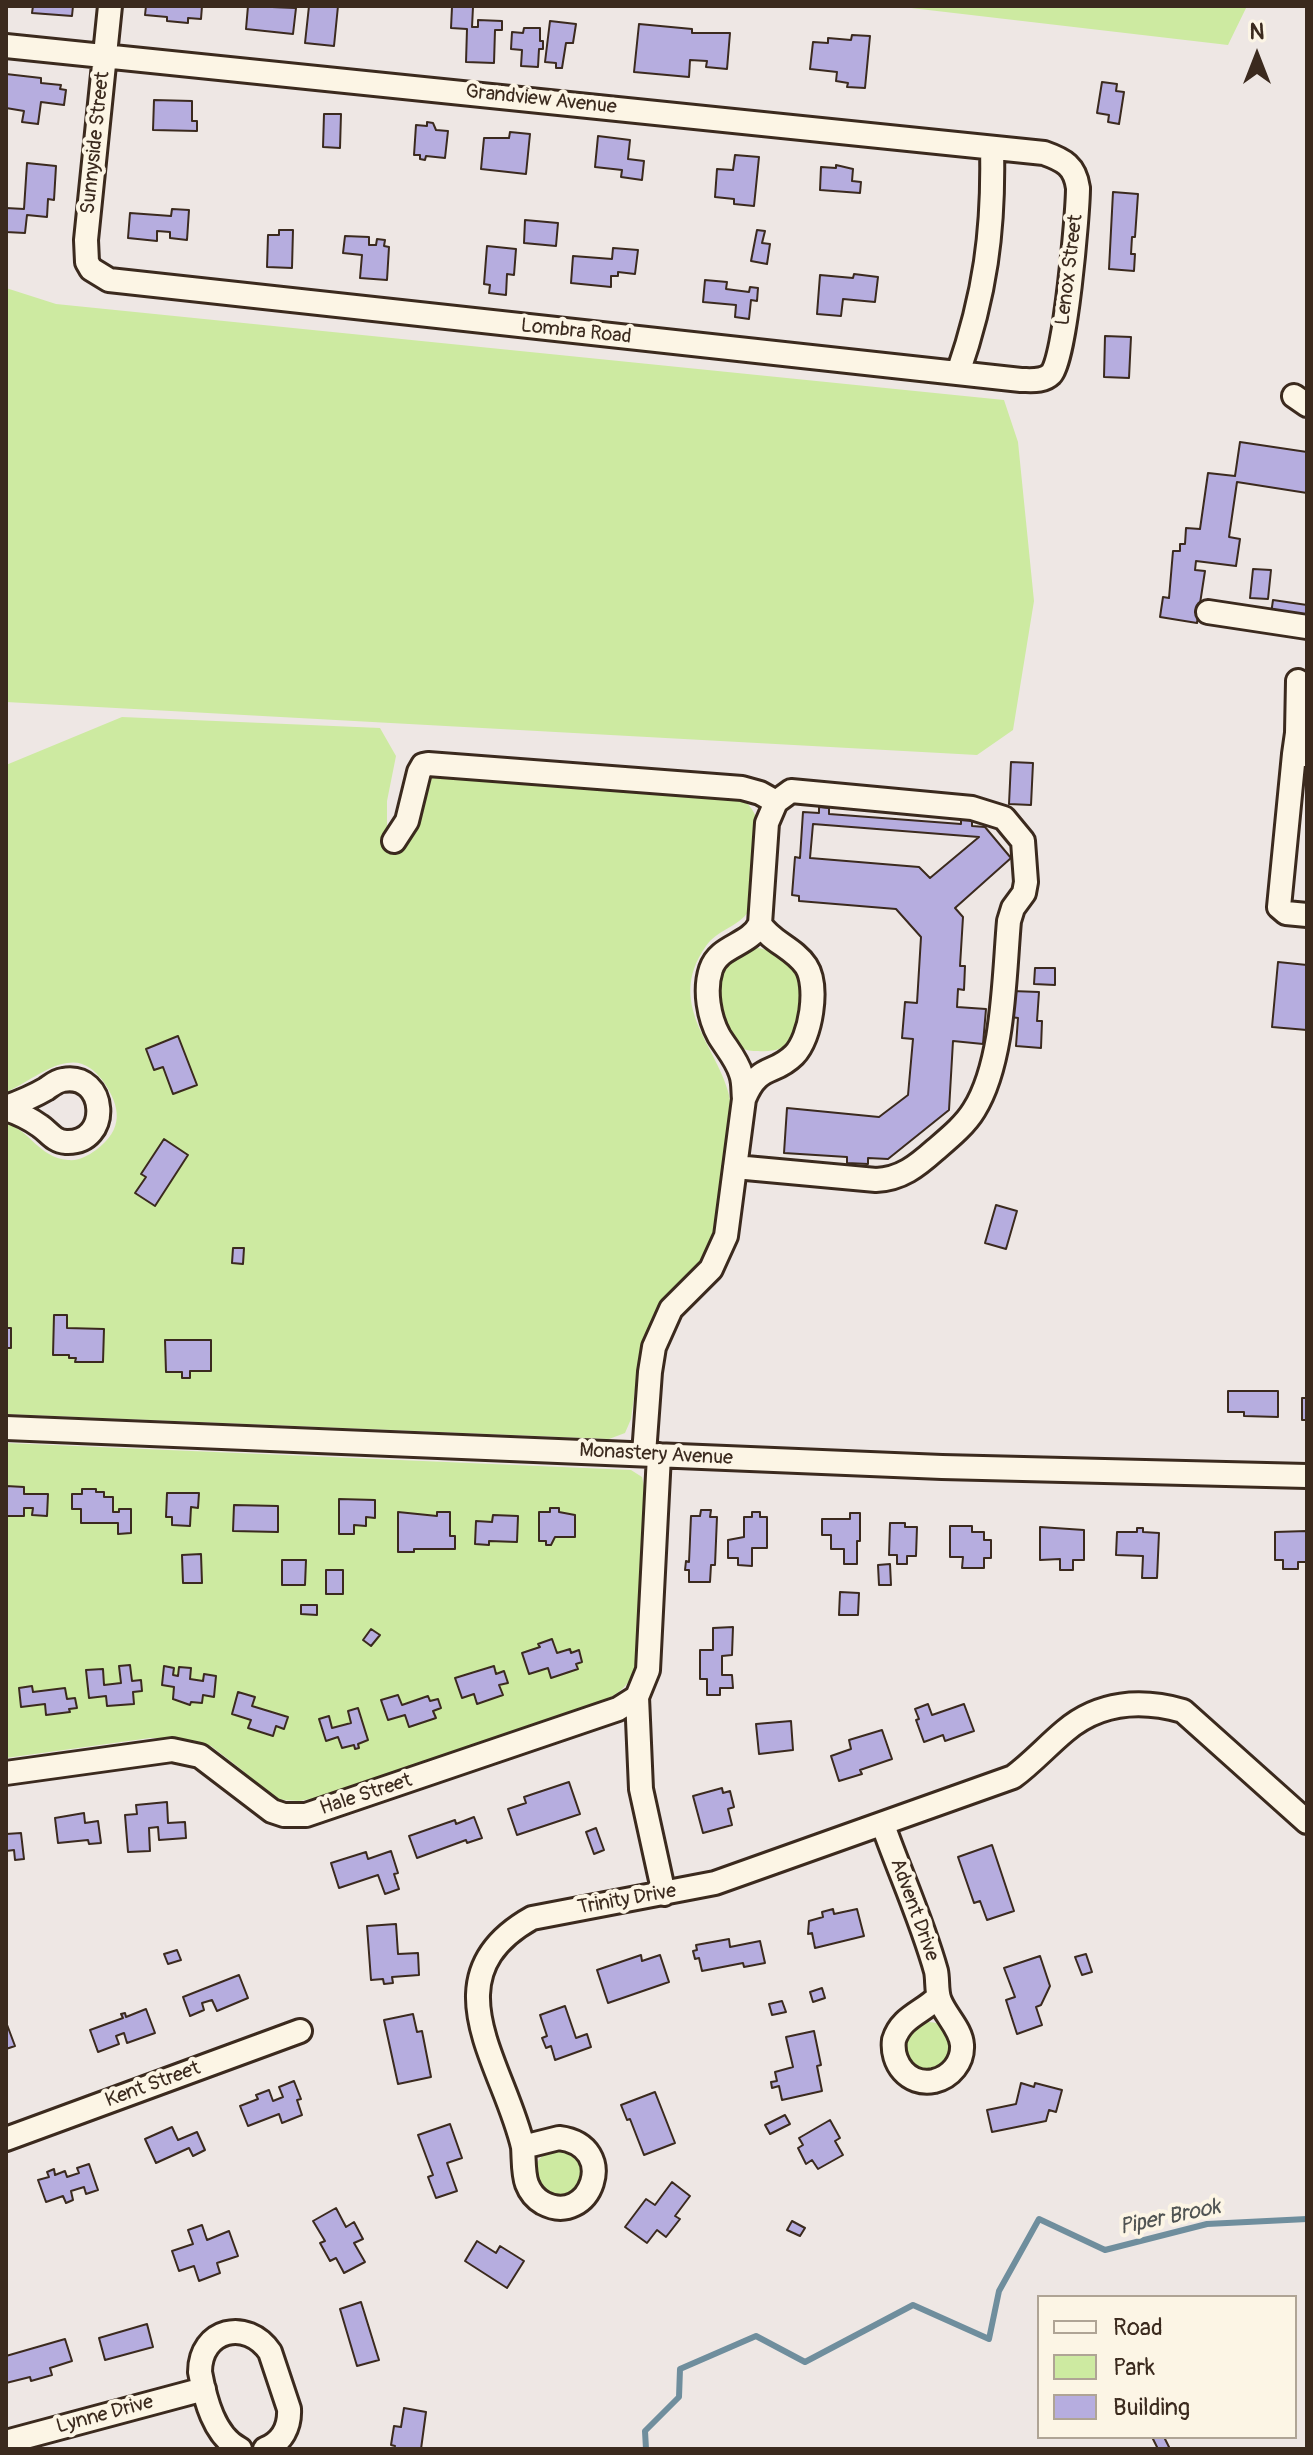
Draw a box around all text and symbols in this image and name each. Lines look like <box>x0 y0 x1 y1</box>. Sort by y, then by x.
north arrow <box>1217 16 1297 96</box>
text: N <box>1250 18 1264 46</box>
street label: Sunnyside Street <box>77 70 115 216</box>
street label: Grandview Avenue <box>464 80 618 120</box>
street label: Lenox Street <box>1051 213 1089 327</box>
street label: Lombra Road <box>519 314 633 350</box>
street label: Monastery Avenue <box>579 1439 733 1471</box>
street label: Hale Street <box>317 1769 415 1821</box>
street label: Advent Drive <box>884 1855 944 1965</box>
street label: Trinity Drive <box>576 1880 678 1920</box>
street label: Kent Street <box>102 2057 204 2113</box>
water label: Piper Brook <box>1117 2194 1223 2242</box>
legend <box>1037 2295 1297 2439</box>
text: Road <box>1113 2313 1163 2342</box>
text: Park <box>1113 2353 1155 2382</box>
street label: Lynne Drive <box>54 2391 156 2439</box>
text: Building <box>1113 2393 1190 2422</box>

